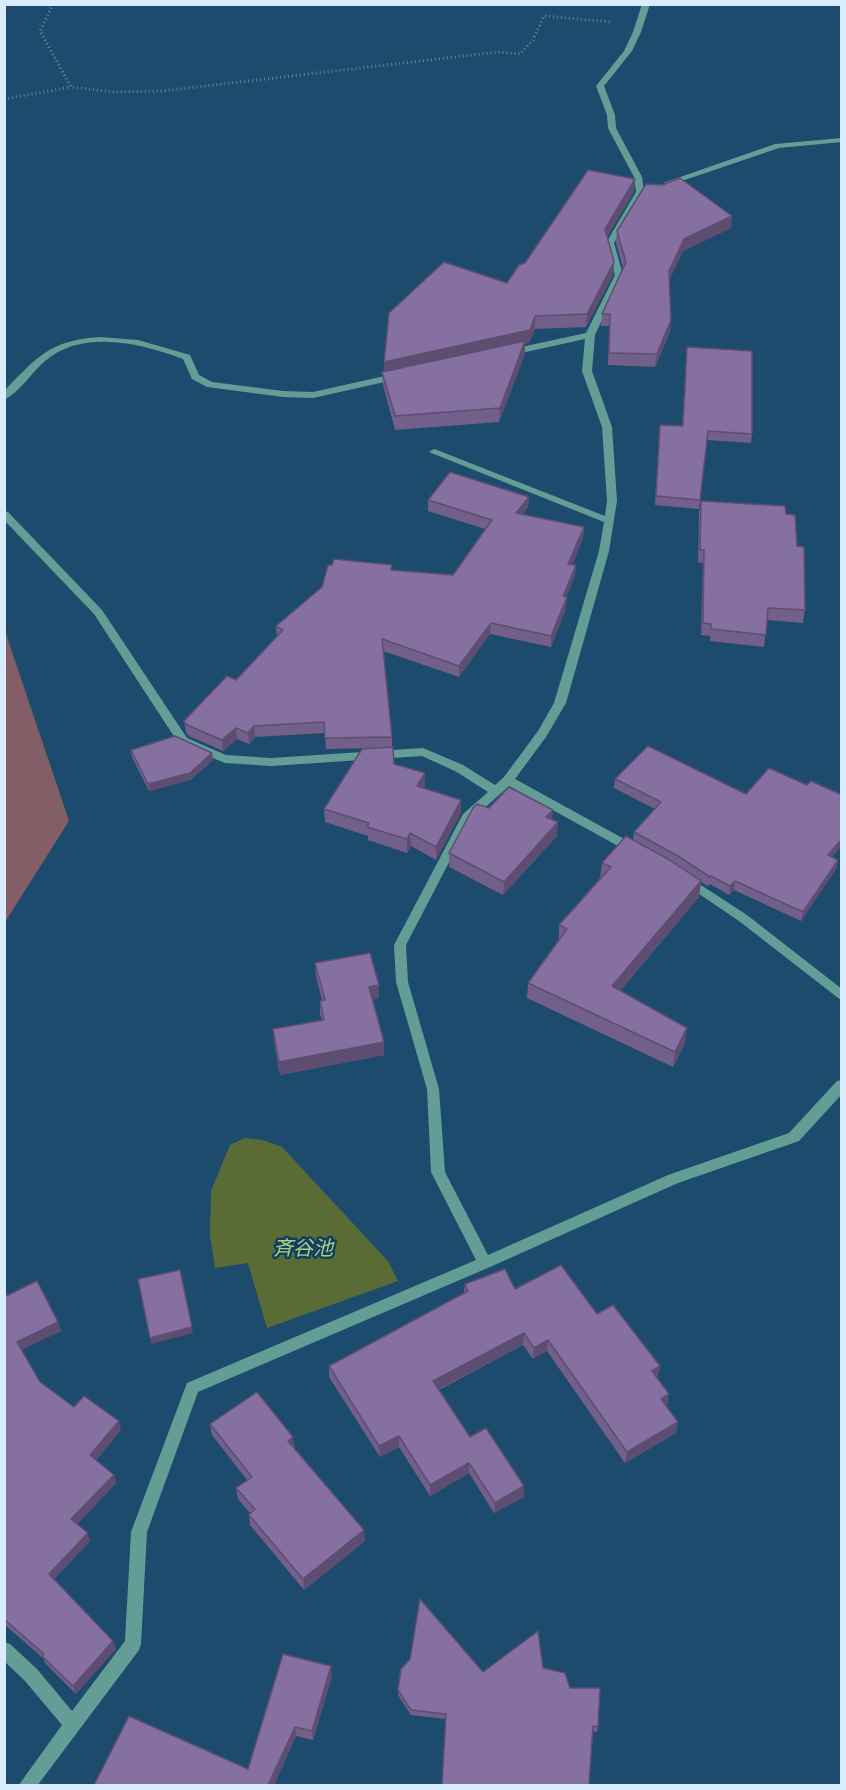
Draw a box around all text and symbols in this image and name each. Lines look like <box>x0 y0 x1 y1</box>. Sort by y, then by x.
water label: 斉谷池 <box>273 1239 333 1263</box>

